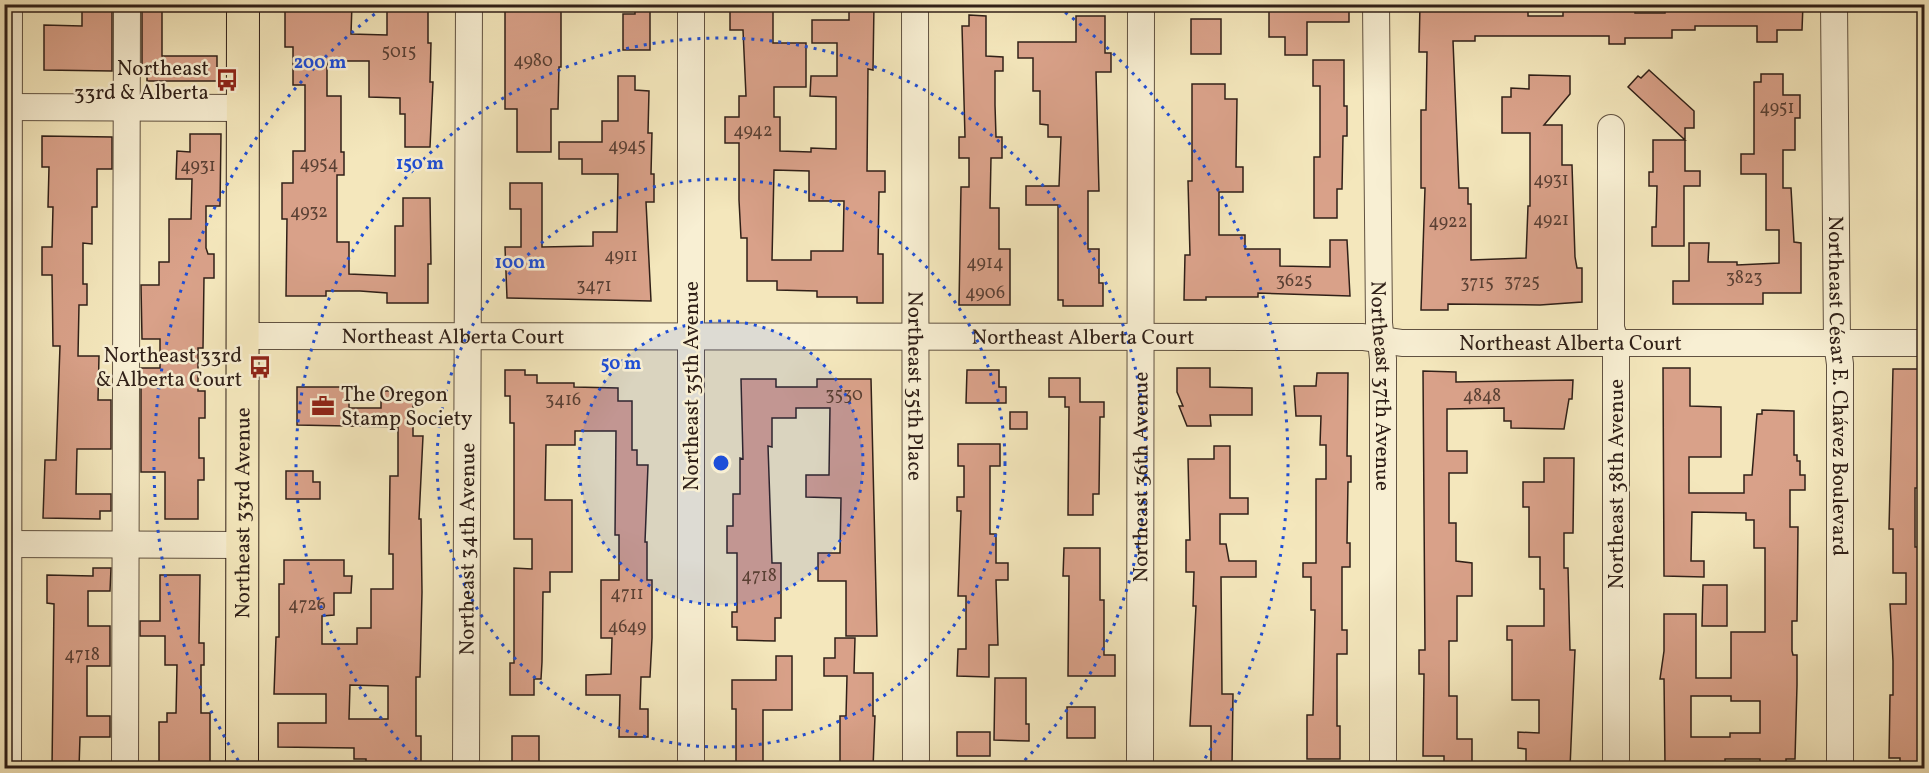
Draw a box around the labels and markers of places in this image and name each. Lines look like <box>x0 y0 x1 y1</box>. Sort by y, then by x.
place label: Northeast 33rd & Alberta <box>74 55 209 108</box>
bus stop icon: Northeast 33rd & Alberta <box>214 67 240 93</box>
place label: Northeast 33rd & Alberta Court <box>96 342 242 395</box>
bus stop icon: Northeast 33rd & Alberta Court <box>247 354 273 380</box>
place label: The Oregon Stamp Society <box>341 381 473 434</box>
office icon: The Oregon Stamp Society <box>310 393 336 419</box>
centre of rings <box>711 453 731 473</box>

